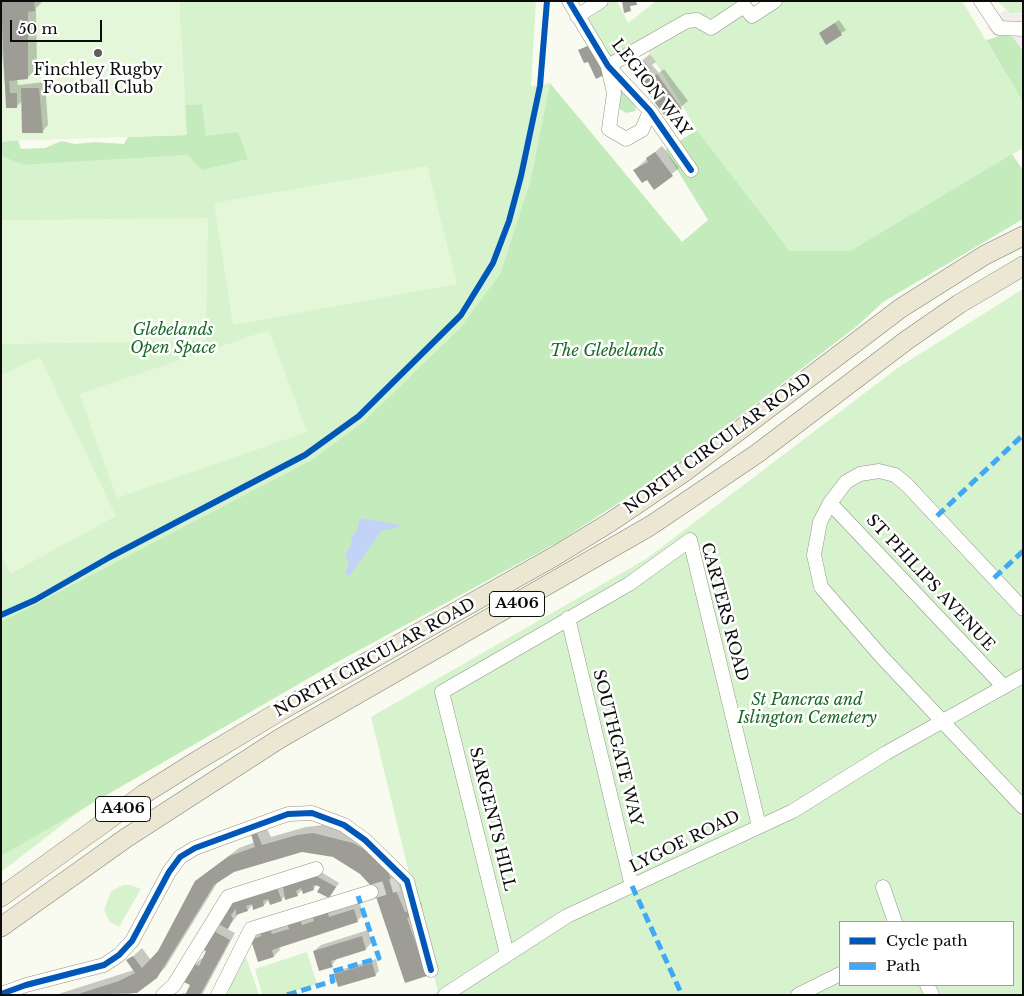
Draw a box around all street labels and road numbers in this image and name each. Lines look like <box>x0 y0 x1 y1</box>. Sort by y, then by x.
street label: LEGION WAY <box>607 36 695 140</box>
street label: NORTH CIRCULAR ROAD <box>621 370 815 518</box>
street label: ST PHILIPS AVENUE <box>862 511 998 655</box>
street label: CARTERS ROAD <box>696 541 752 683</box>
road number: A406 <box>490 592 544 616</box>
street label: NORTH CIRCULAR ROAD <box>271 595 479 721</box>
street label: SOUTHGATE WAY <box>588 668 646 828</box>
street label: SARGENTS HILL <box>465 745 519 893</box>
road number: A406 <box>96 796 150 822</box>
street label: LYGOE ROAD <box>627 807 743 877</box>

